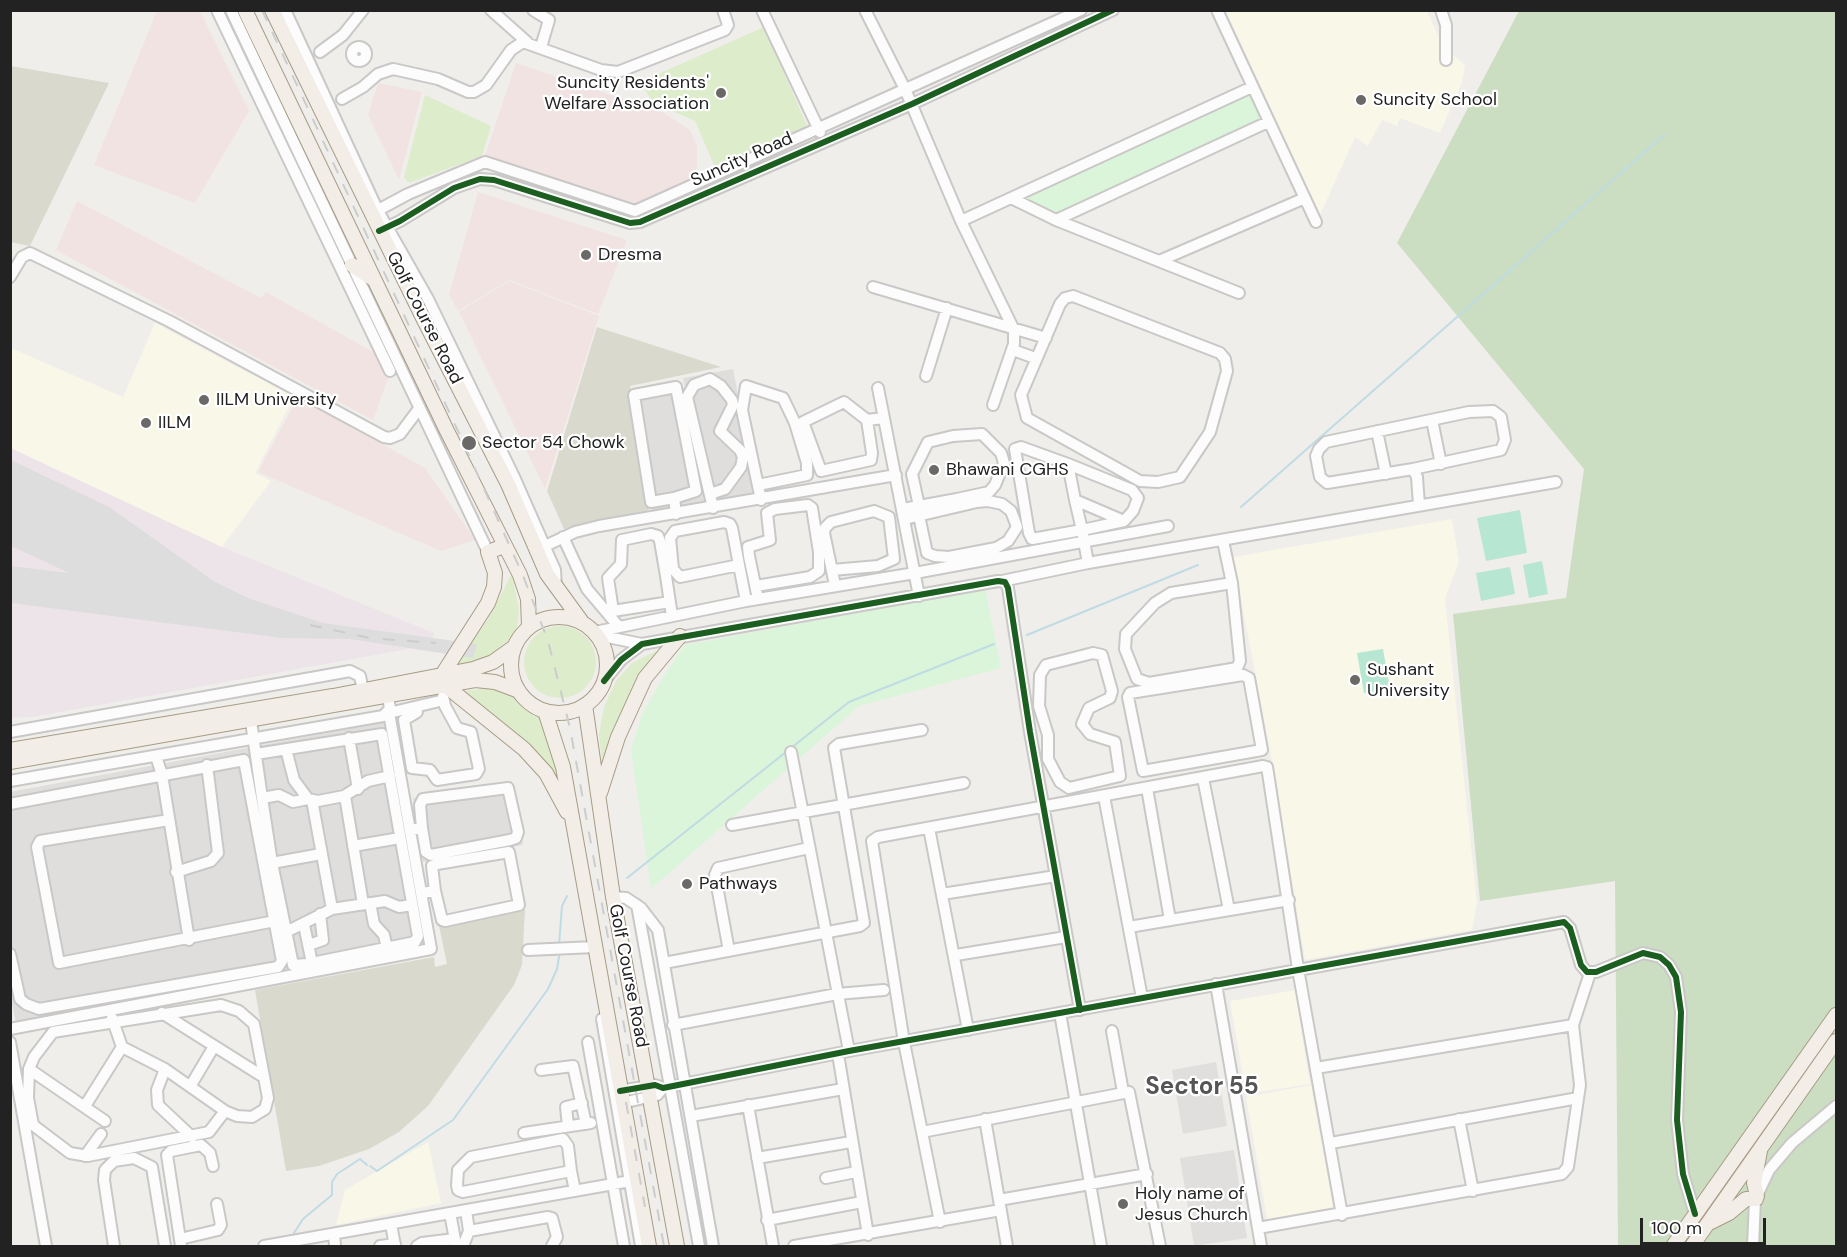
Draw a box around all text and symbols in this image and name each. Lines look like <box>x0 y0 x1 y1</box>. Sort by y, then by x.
place label: Suncity Residents' Welfare Association <box>544 72 709 115</box>
marker: Suncity Residents' Welfare Association <box>714 86 728 100</box>
place label: Suncity School <box>1373 89 1497 111</box>
marker: Suncity School <box>1354 93 1368 107</box>
street label: Suncity Road <box>688 128 796 192</box>
place label: Dresma <box>598 244 662 266</box>
street label: Golf Course Road <box>381 248 467 388</box>
marker: Dresma <box>579 248 593 262</box>
place label: IILM University <box>216 389 337 411</box>
marker: IILM University <box>197 393 211 407</box>
place label: IILM <box>158 412 191 434</box>
marker: IILM <box>139 416 153 430</box>
place label: Sector 54 Chowk <box>482 432 625 454</box>
marker: Sector 54 Chowk <box>460 434 478 452</box>
place label: Bhawani CGHS <box>946 459 1069 481</box>
marker: Bhawani CGHS <box>927 463 941 477</box>
place label: Sushant University <box>1367 659 1450 702</box>
marker: Sushant University <box>1348 673 1362 687</box>
place label: Pathways <box>699 873 777 895</box>
marker: Pathways <box>680 877 694 891</box>
street label: Golf Course Road <box>603 902 653 1050</box>
district label: Sector 55 <box>1145 1074 1259 1102</box>
place label: Holy name of Jesus Church <box>1135 1183 1248 1226</box>
marker: Holy name of Jesus Church <box>1116 1197 1130 1211</box>
scale bar <box>1643 1206 1769 1244</box>
text: 100 m <box>1651 1216 1702 1240</box>

